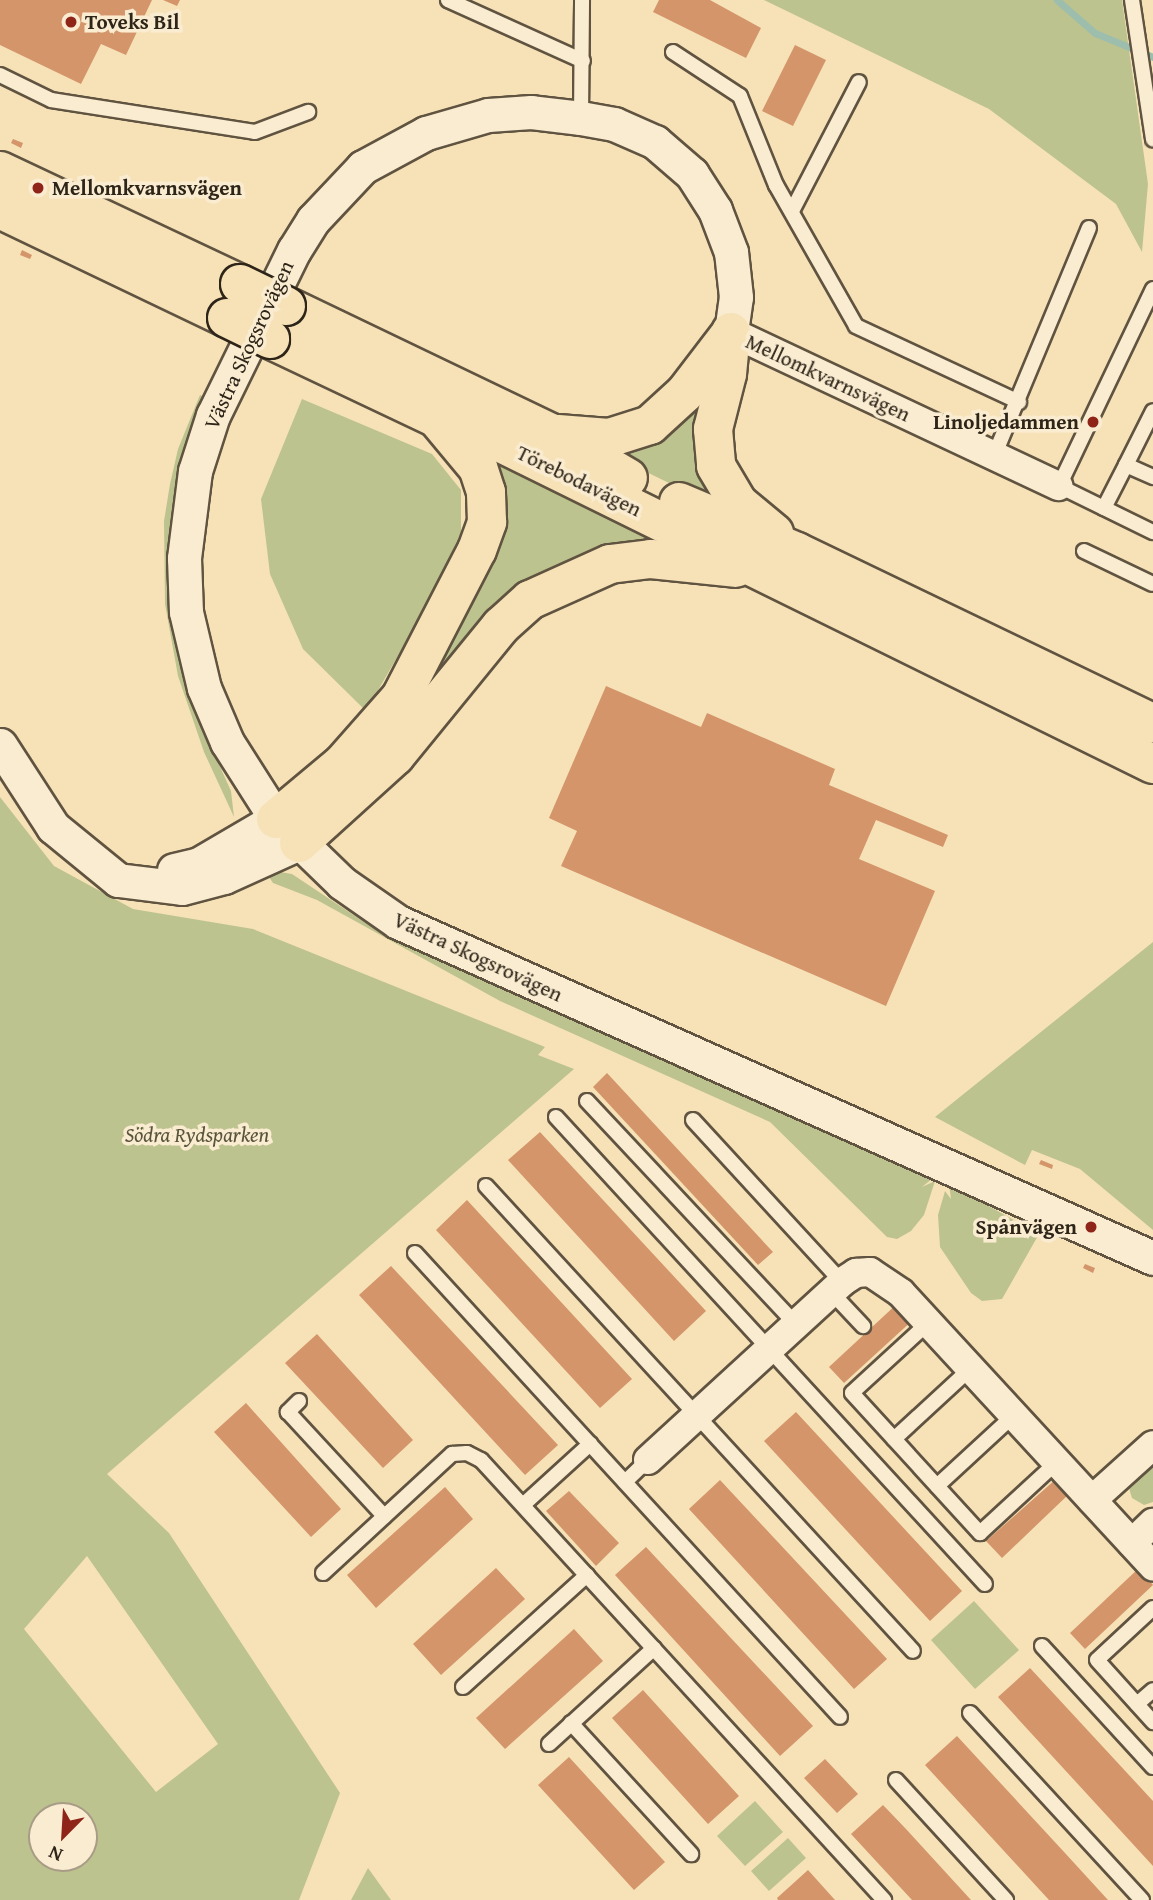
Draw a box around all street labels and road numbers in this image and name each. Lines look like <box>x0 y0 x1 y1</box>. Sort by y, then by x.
street label: Västra Skogsrovägen <box>199 257 299 433</box>
street label: Mellomkvarnsvägen <box>742 329 914 427</box>
street label: Törebodavägen <box>513 440 645 522</box>
street label: Västra Skogsrovägen <box>390 907 566 1007</box>

